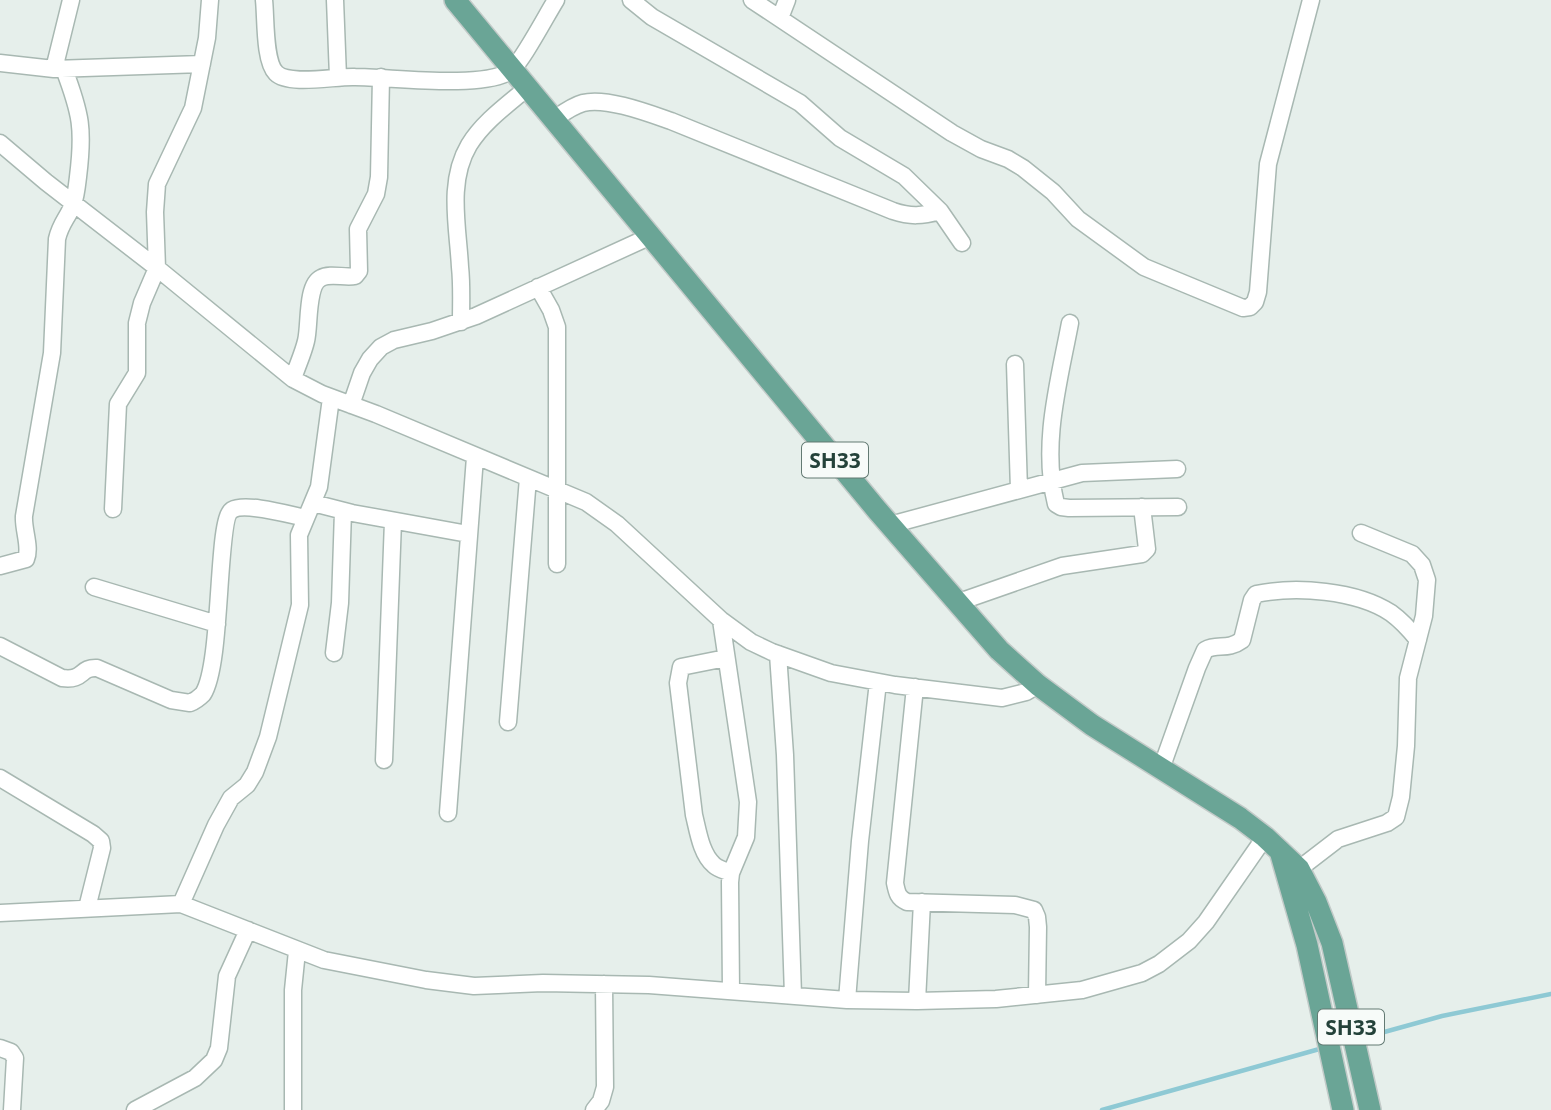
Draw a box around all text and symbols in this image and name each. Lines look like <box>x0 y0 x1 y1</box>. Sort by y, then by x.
road number: SH33 <box>802 442 868 477</box>
road number: SH33 <box>1318 1010 1384 1044</box>

